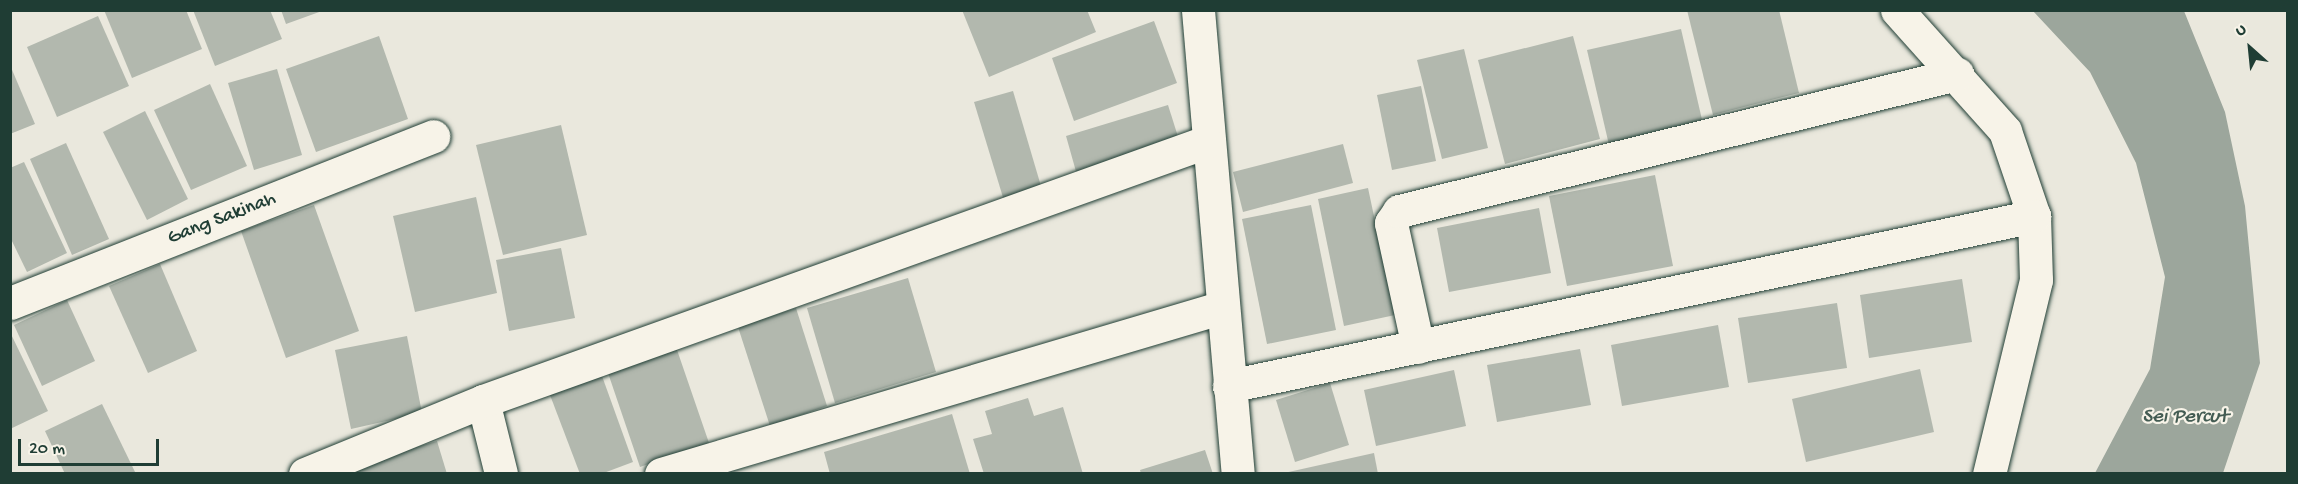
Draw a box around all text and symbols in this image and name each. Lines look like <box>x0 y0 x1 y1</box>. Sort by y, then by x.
north arrow <box>2220 18 2280 78</box>
text: U <box>2233 21 2250 42</box>
street label: Gang Sakinah <box>164 187 280 251</box>
water label: Sei Percut <box>2142 405 2228 431</box>
scale bar <box>21 427 162 465</box>
text: 20 m <box>29 439 65 460</box>

